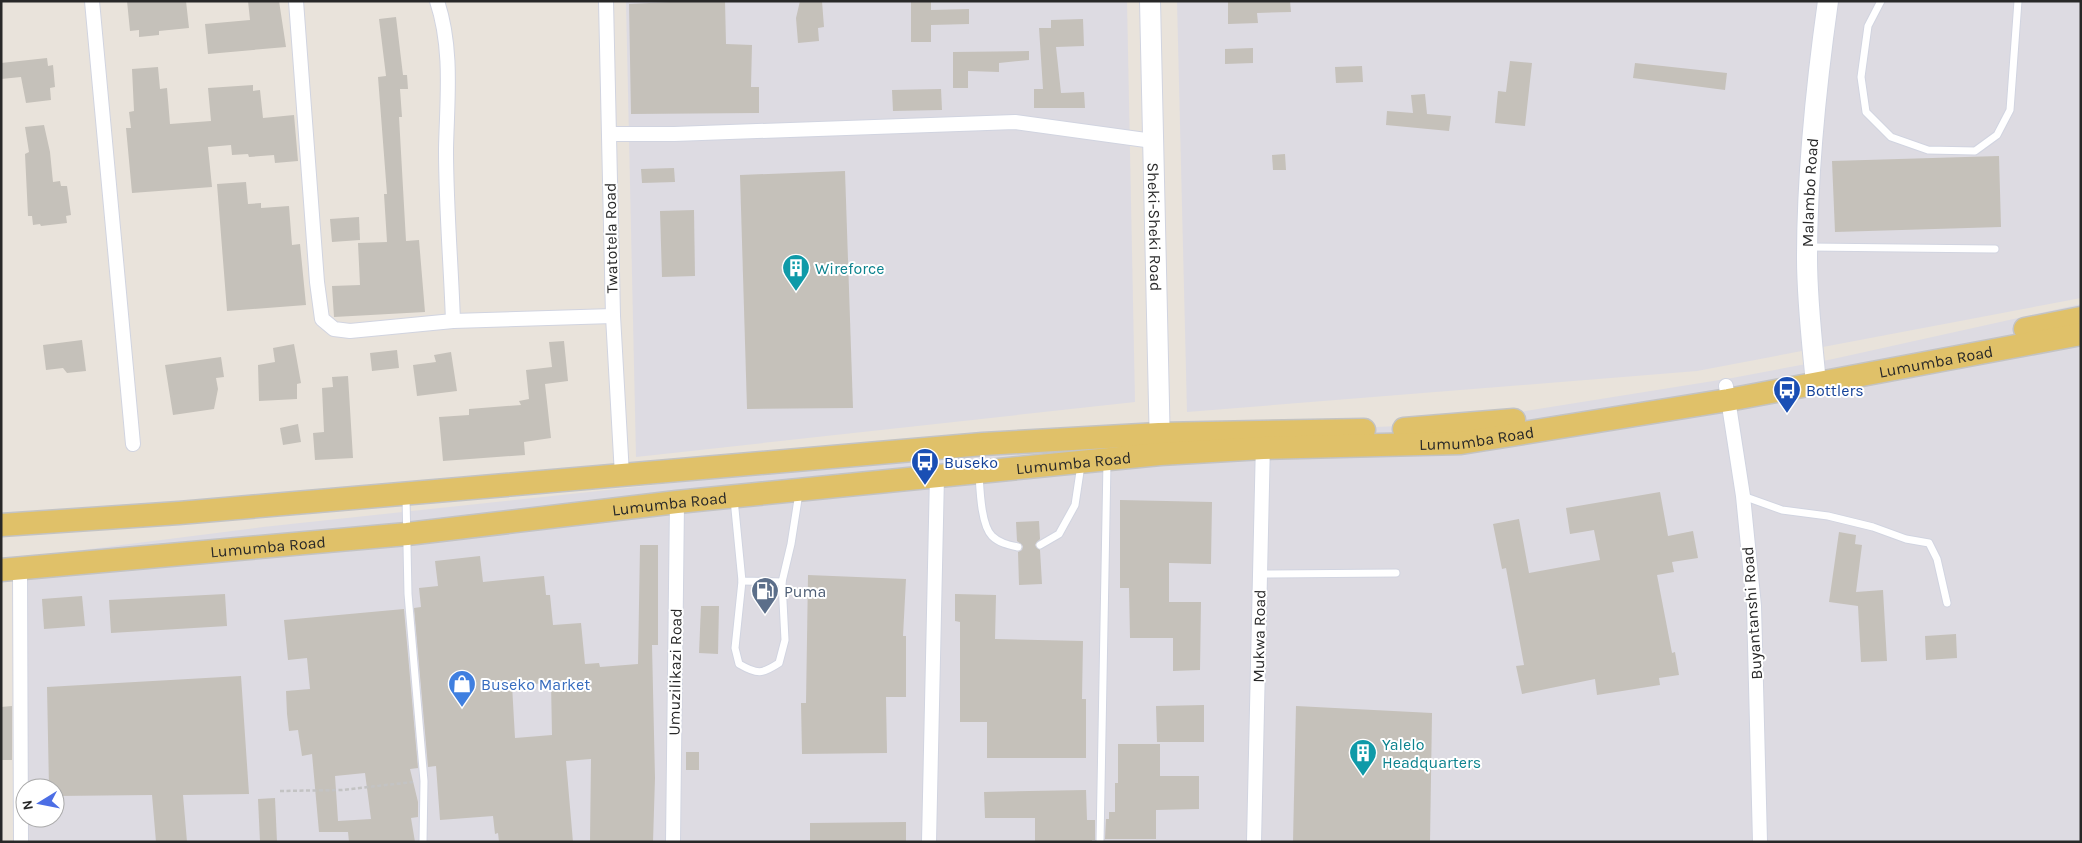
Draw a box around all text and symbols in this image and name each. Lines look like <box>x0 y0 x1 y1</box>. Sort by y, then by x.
street label: Malambo Road <box>1798 137 1822 247</box>
street label: Sheki-Sheki Road <box>1144 162 1166 292</box>
street label: Twatotela Road <box>601 182 621 294</box>
building icon: Wireforce <box>781 253 811 292</box>
place label: Wireforce <box>815 259 885 278</box>
street label: Lumumba Road <box>1877 341 1995 381</box>
bus stop icon: Bottlers <box>1772 375 1802 414</box>
place label: Bottlers <box>1806 381 1864 400</box>
street label: Lumumba Road <box>1419 422 1535 454</box>
bus stop icon: Buseko <box>910 447 940 486</box>
street label: Lumumba Road <box>1015 447 1132 478</box>
place label: Buseko <box>944 453 998 472</box>
street label: Lumumba Road <box>611 488 728 519</box>
street label: Lumumba Road <box>209 532 326 561</box>
street label: Buyantanshi Road <box>1738 546 1766 680</box>
fuel station icon: Puma <box>750 576 780 615</box>
place label: Puma <box>784 582 826 601</box>
street label: Mukwa Road <box>1249 589 1269 683</box>
street label: Umuzilikazi Road <box>664 608 686 736</box>
shop icon: Buseko Market <box>447 669 477 708</box>
place label: Buseko Market <box>481 675 590 694</box>
place label: Yalelo Headquarters <box>1382 735 1481 772</box>
building icon: Yalelo Headquarters <box>1348 738 1378 777</box>
north arrow <box>15 778 65 828</box>
text: N <box>18 799 37 812</box>

